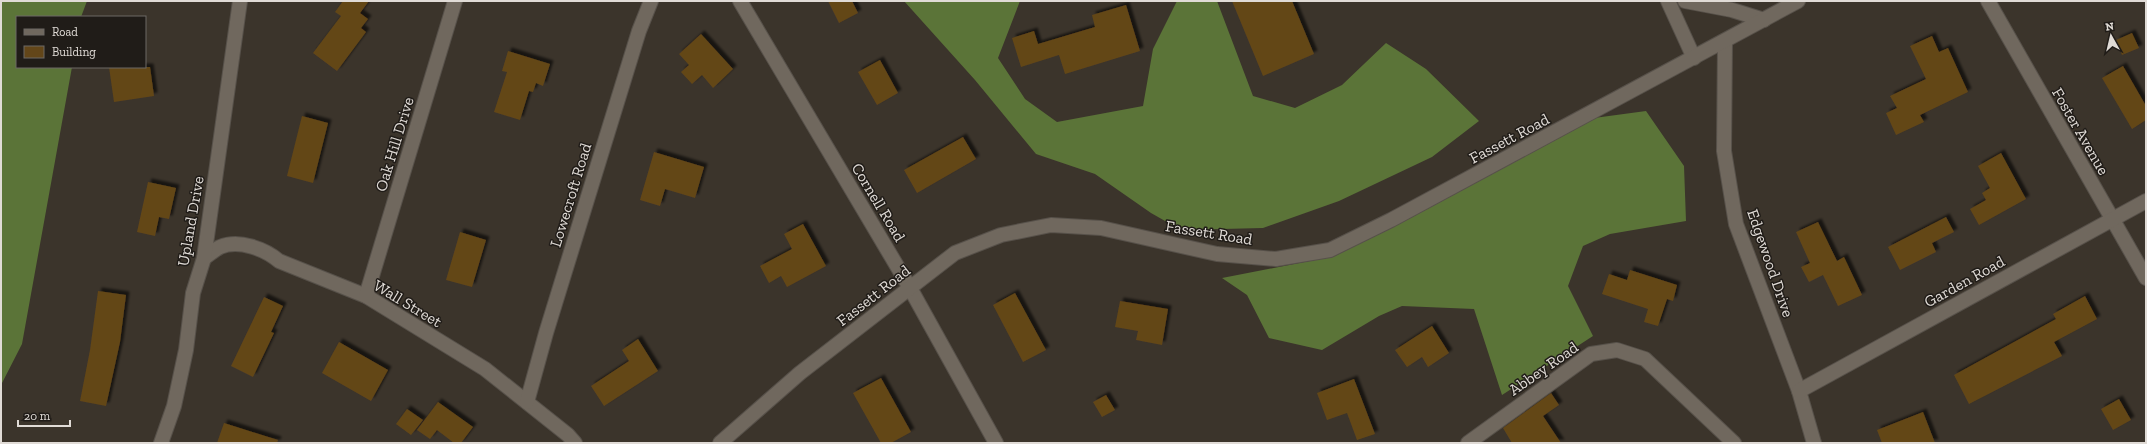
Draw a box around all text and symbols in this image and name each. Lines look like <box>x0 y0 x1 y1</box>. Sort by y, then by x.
legend <box>16 16 146 68</box>
north arrow <box>2091 16 2131 56</box>
text: N <box>2105 19 2115 34</box>
text: Road <box>52 25 78 39</box>
text: Building <box>52 45 96 59</box>
street label: Foster Avenue <box>2048 84 2113 178</box>
street label: Oak Hill Drive <box>371 95 418 194</box>
street label: Fassett Road <box>1466 109 1553 167</box>
street label: Lowecroft Road <box>546 141 595 249</box>
street label: Cornell Road <box>848 159 910 245</box>
street label: Upland Drive <box>173 175 208 268</box>
street label: Edgewood Drive <box>1743 207 1798 320</box>
street label: Fassett Road <box>1164 216 1254 249</box>
street label: Garden Road <box>1921 251 2008 311</box>
street label: Fassett Road <box>833 261 914 330</box>
street label: Wall Street <box>370 276 445 331</box>
street label: Abbey Road <box>1505 337 1582 399</box>
scale bar <box>18 402 70 428</box>
text: 20 m <box>24 409 51 423</box>

